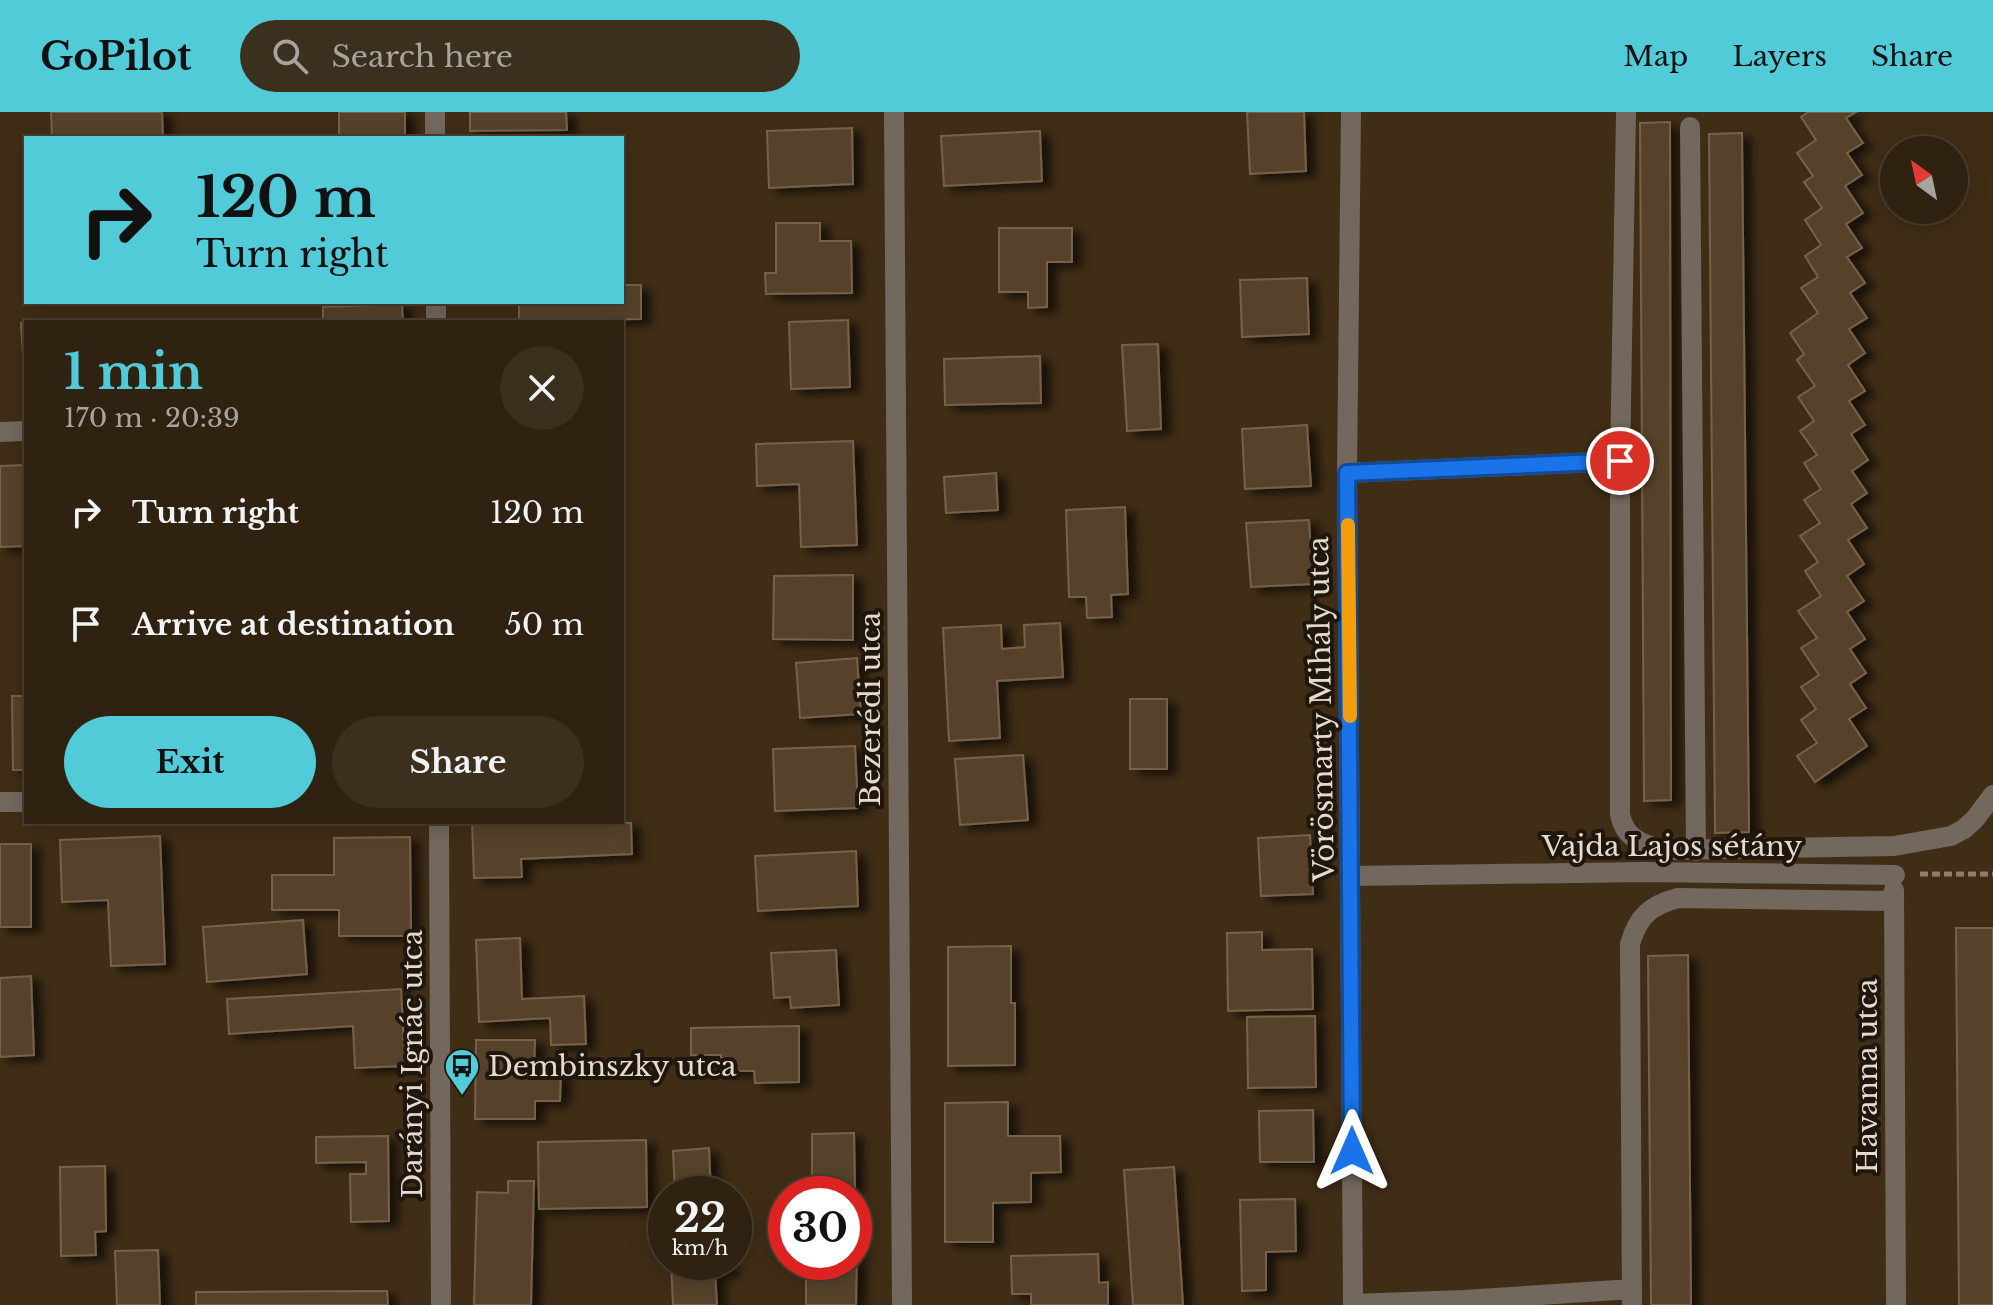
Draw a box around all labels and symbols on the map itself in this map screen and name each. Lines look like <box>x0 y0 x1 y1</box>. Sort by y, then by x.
north arrow <box>1880 136 1968 224</box>
pin <box>1586 427 1654 495</box>
street label: Vörösmarty Mihály utca <box>1301 536 1342 883</box>
street label: Bezerédi utca <box>853 611 888 806</box>
street label: Vajda Lajos sétány <box>1541 829 1802 864</box>
street label: Darányi Ignác utca <box>395 929 430 1198</box>
street label: Havanna utca <box>1850 978 1885 1173</box>
bus stop icon: Dembinszky utca <box>443 1047 481 1097</box>
place label: Dembinszky utca <box>488 1049 737 1084</box>
position arrow <box>1310 1109 1394 1193</box>
speed limit sign: 30 <box>768 1176 872 1280</box>

